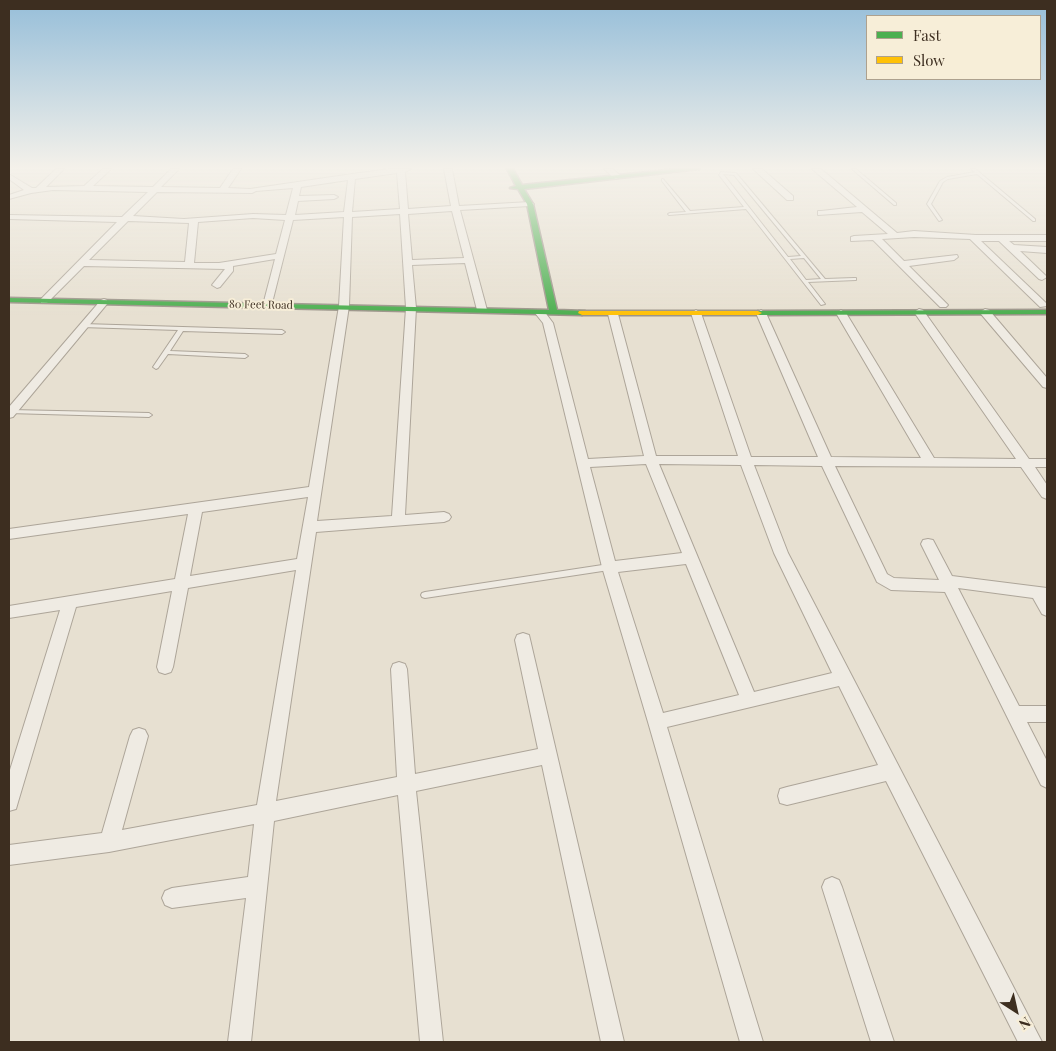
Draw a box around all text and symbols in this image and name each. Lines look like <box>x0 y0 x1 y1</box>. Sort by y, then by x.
legend <box>866 15 1041 80</box>
text: Fast <box>913 25 941 45</box>
text: Slow <box>913 50 945 70</box>
street label: 80 Feet Road <box>229 298 293 312</box>
north arrow <box>991 986 1041 1036</box>
text: N <box>1015 1013 1034 1034</box>

